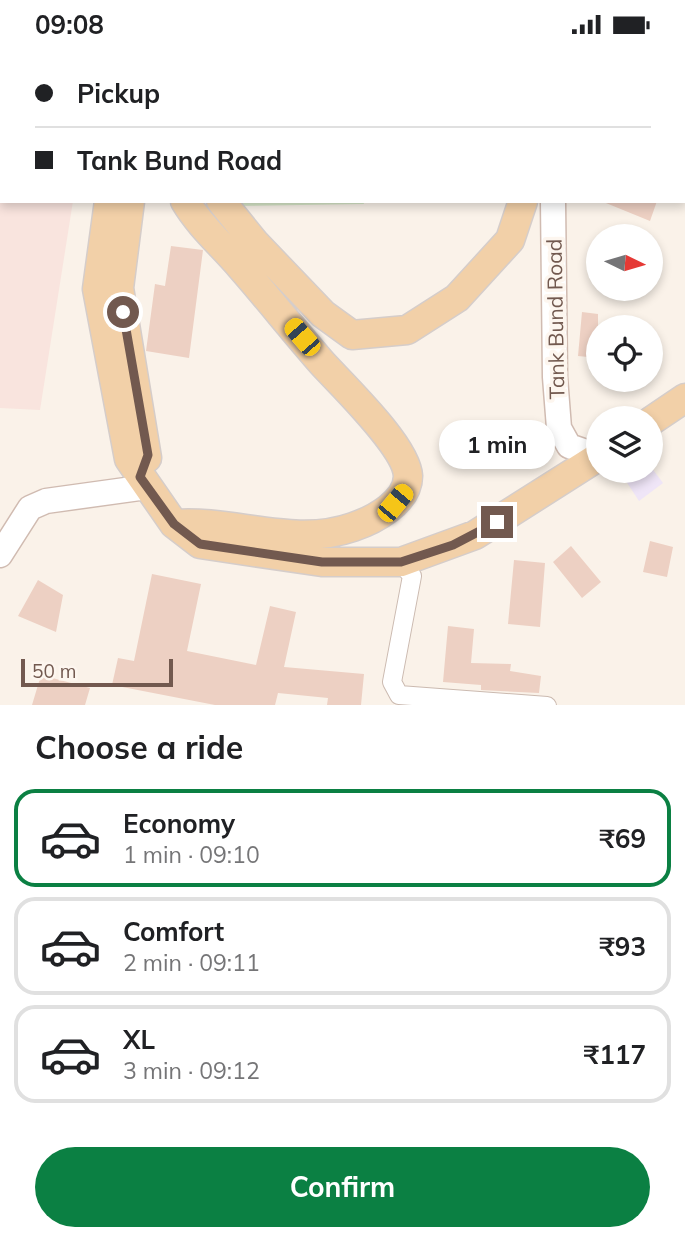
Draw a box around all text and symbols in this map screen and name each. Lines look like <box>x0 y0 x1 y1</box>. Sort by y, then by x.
text: 09:08 <box>35 8 104 41</box>
text: Pickup <box>77 77 160 110</box>
text: Tank Bund Road <box>77 144 282 177</box>
north arrow <box>586 224 663 301</box>
map controls <box>586 224 663 483</box>
street label: Tank Bund Road <box>541 239 569 400</box>
route start <box>107 296 139 328</box>
car <box>281 314 324 360</box>
button: locate <box>586 315 663 392</box>
button: layers <box>586 406 663 483</box>
callout: 1 min <box>439 421 555 469</box>
text: 1 min <box>467 430 527 459</box>
car <box>374 480 417 526</box>
route end <box>481 506 513 538</box>
scale bar <box>21 657 173 688</box>
text: 50 m <box>32 659 76 683</box>
text: Choose a ride <box>35 727 243 767</box>
icon: car <box>39 807 102 870</box>
text: Economy <box>123 807 235 840</box>
text: ₹69 <box>599 822 646 855</box>
text: 1 min · 09:10 <box>123 840 260 869</box>
icon: car <box>39 915 102 978</box>
text: Comfort <box>123 915 224 948</box>
text: ₹93 <box>599 930 646 963</box>
text: 2 min · 09:11 <box>123 948 260 977</box>
icon: car <box>39 1023 102 1086</box>
text: XL <box>123 1023 155 1056</box>
text: ₹117 <box>584 1038 646 1071</box>
text: 3 min · 09:12 <box>123 1056 260 1085</box>
button: Confirm <box>35 1147 650 1227</box>

